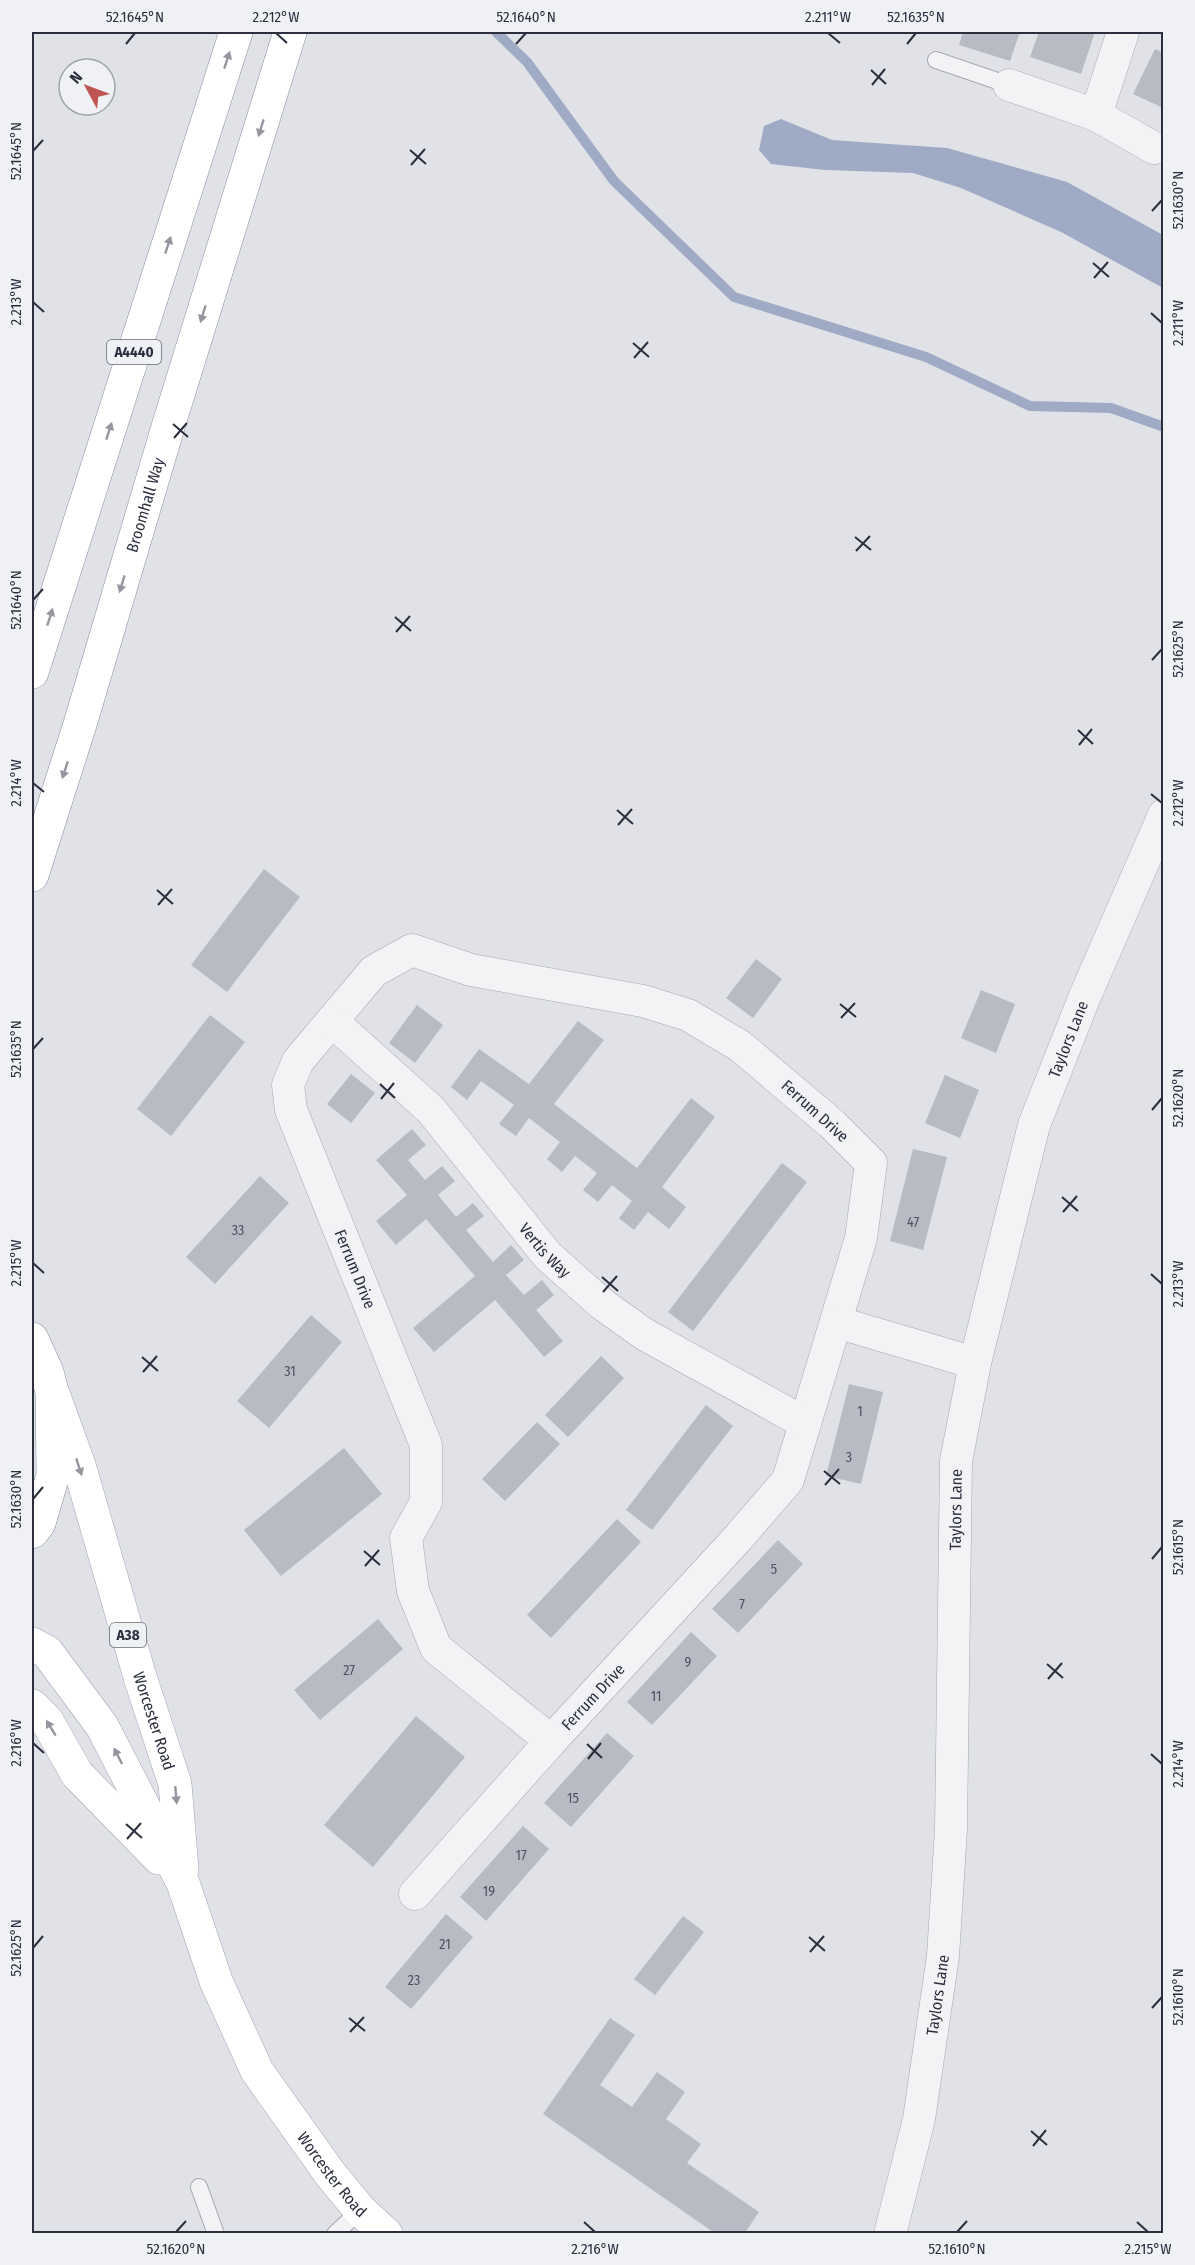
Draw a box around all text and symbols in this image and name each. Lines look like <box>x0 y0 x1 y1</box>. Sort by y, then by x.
text: 52.1645°N <box>106 8 164 26</box>
text: 2.212°W <box>253 8 299 26</box>
text: 52.1640°N <box>496 8 556 26</box>
text: 2.211°W <box>805 8 851 26</box>
text: 52.1635°N <box>887 8 945 26</box>
one-way arrow <box>223 51 233 69</box>
north arrow <box>57 57 117 117</box>
text: N <box>66 68 86 87</box>
one-way arrow <box>256 119 265 137</box>
text: 52.1645°N <box>7 122 25 180</box>
text: 52.1630°N <box>1169 171 1187 229</box>
one-way arrow <box>164 236 173 254</box>
text: 2.213°W <box>7 279 25 325</box>
text: 2.211°W <box>1169 300 1187 346</box>
one-way arrow <box>198 305 207 323</box>
road number: A4440 <box>107 340 161 364</box>
one-way arrow <box>105 422 114 440</box>
street label: Broomhall Way <box>122 455 168 554</box>
text: 52.1640°N <box>7 570 25 630</box>
one-way arrow <box>117 575 126 593</box>
one-way arrow <box>45 608 55 626</box>
text: 52.1625°N <box>1169 620 1187 678</box>
text: 2.214°W <box>7 759 25 807</box>
one-way arrow <box>60 761 69 779</box>
text: 2.212°W <box>1169 780 1187 826</box>
street label: Taylors Lane <box>1044 998 1092 1080</box>
text: 52.1635°N <box>7 1020 25 1078</box>
text: 52.1620°N <box>1169 1069 1187 1127</box>
street label: Ferrum Drive <box>777 1076 853 1146</box>
house number: 47 <box>907 1214 919 1231</box>
street label: Vertis Way <box>516 1219 575 1282</box>
house number: 33 <box>232 1222 244 1239</box>
street label: Ferrum Drive <box>330 1227 380 1312</box>
text: 2.215°W <box>7 1240 25 1286</box>
text: 2.213°W <box>1169 1261 1187 1307</box>
house number: 31 <box>284 1363 296 1380</box>
house number: 1 <box>857 1403 863 1420</box>
house number: 3 <box>846 1449 852 1466</box>
one-way arrow <box>75 1458 85 1476</box>
street label: Taylors Lane <box>945 1469 965 1550</box>
text: 52.1630°N <box>7 1470 25 1528</box>
text: 52.1615°N <box>1169 1519 1187 1575</box>
house number: 5 <box>771 1561 777 1578</box>
house number: 7 <box>739 1596 745 1613</box>
road number: A38 <box>110 1623 146 1647</box>
house number: 9 <box>685 1654 692 1671</box>
street label: Ferrum Drive <box>557 1660 629 1734</box>
house number: 27 <box>343 1662 355 1679</box>
street label: Worcester Road <box>129 1669 179 1772</box>
house number: 11 <box>651 1688 661 1705</box>
text: 2.216°W <box>7 1719 25 1767</box>
one-way arrow <box>45 1720 56 1736</box>
text: 2.214°W <box>1169 1740 1187 1788</box>
one-way arrow <box>113 1748 122 1765</box>
one-way arrow <box>171 1785 181 1804</box>
house number: 15 <box>567 1790 579 1807</box>
house number: 17 <box>515 1847 527 1864</box>
house number: 19 <box>483 1883 495 1900</box>
text: 52.1625°N <box>7 1919 25 1977</box>
house number: 21 <box>439 1936 451 1953</box>
street label: Taylors Lane <box>922 1953 953 2036</box>
text: 52.1610°N <box>1169 1968 1187 2026</box>
house number: 23 <box>408 1972 420 1989</box>
street label: Worcester Road <box>294 2128 371 2221</box>
text: 52.1620°N <box>147 2240 205 2258</box>
text: 2.216°W <box>571 2240 619 2258</box>
text: 52.1610°N <box>928 2240 986 2258</box>
text: 2.215°W <box>1125 2240 1171 2258</box>

